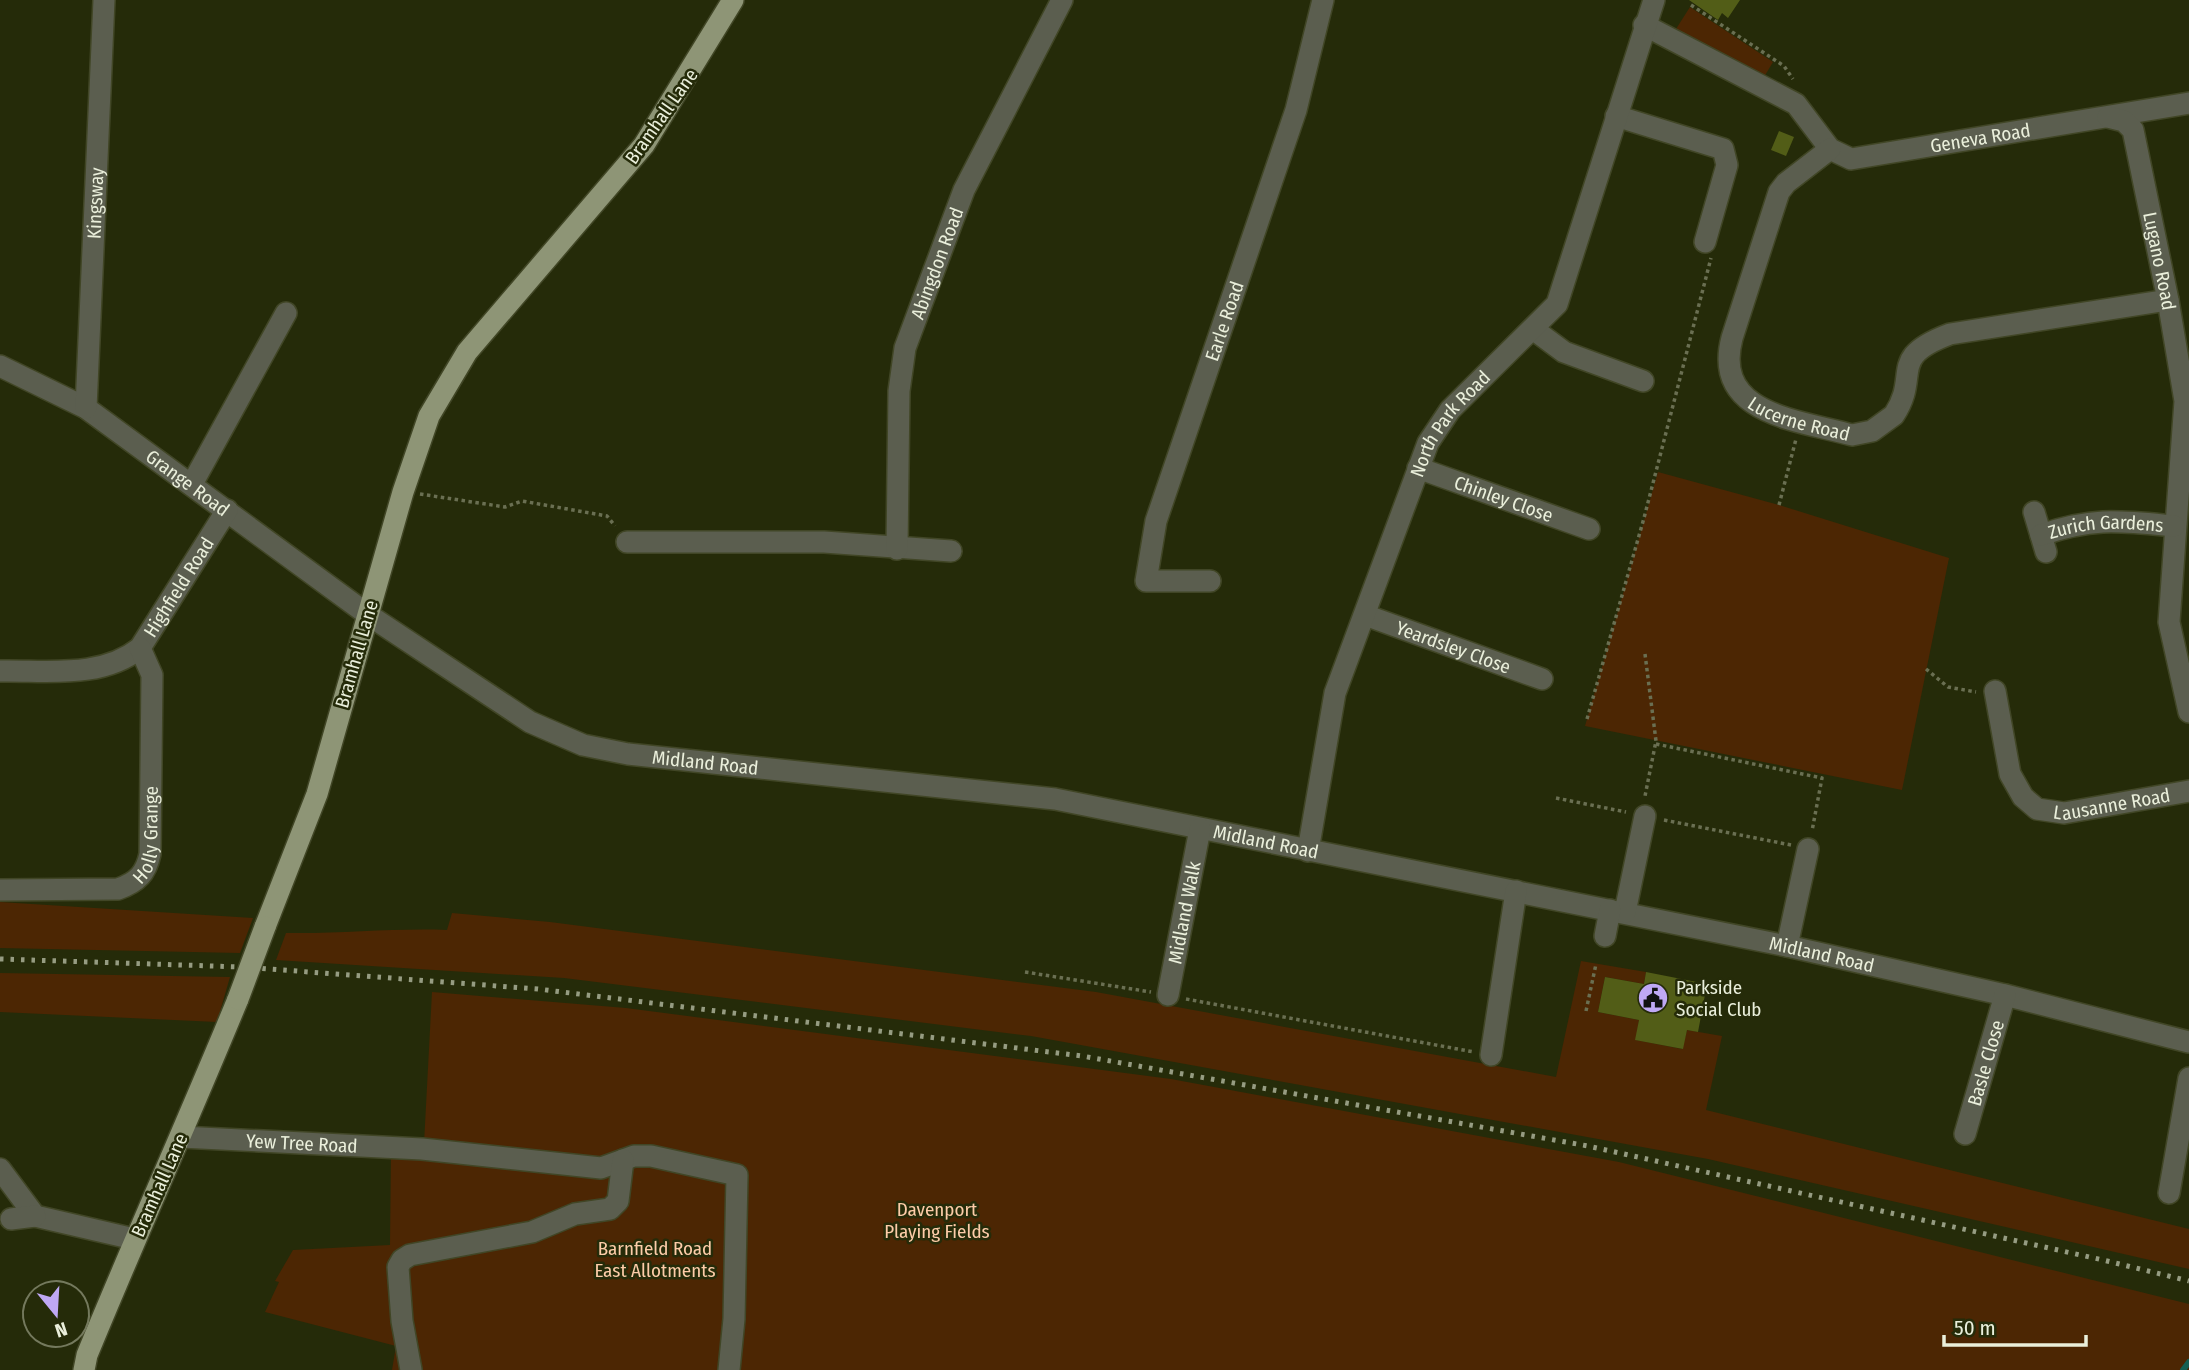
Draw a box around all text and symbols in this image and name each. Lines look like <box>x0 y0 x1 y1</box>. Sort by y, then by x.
street label: Bramhall Lane <box>620 64 703 168</box>
street label: Geneva Road <box>1929 118 2032 158</box>
street label: Kingsway <box>82 167 109 239</box>
street label: Abingdon Road <box>906 204 969 322</box>
street label: Lugano Road <box>2138 210 2181 312</box>
street label: Earle Road <box>1200 278 1249 364</box>
street label: North Park Road <box>1405 366 1495 480</box>
street label: Lucerne Road <box>1743 392 1852 446</box>
street label: Grange Road <box>141 445 234 521</box>
street label: Chinley Close <box>1451 471 1556 527</box>
street label: Zurich Gardens <box>2045 511 2164 544</box>
street label: Highfield Road <box>139 533 219 641</box>
street label: Bramhall Lane <box>330 598 383 711</box>
street label: Yeardsley Close <box>1393 616 1514 679</box>
street label: Midland Road <box>651 746 760 780</box>
street label: Lausanne Road <box>2052 784 2172 825</box>
street label: Holly Grange <box>128 786 163 889</box>
street label: Midland Road <box>1211 820 1321 864</box>
street label: Midland Walk <box>1163 859 1206 966</box>
street label: Midland Road <box>1767 932 1876 977</box>
place label: Parkside Social Club <box>1676 976 1761 1021</box>
public building icon: Parkside Social Club <box>1636 981 1670 1015</box>
street label: Basle Close <box>1963 1017 2009 1109</box>
street label: Yew Tree Road <box>245 1129 358 1158</box>
street label: Bramhall Lane <box>126 1130 193 1241</box>
park label: Davenport Playing Fields <box>884 1198 990 1243</box>
park label: Barnfield Road East Allotments <box>594 1237 716 1282</box>
north arrow <box>21 1279 91 1349</box>
scale bar <box>1944 1304 2086 1348</box>
text: 50 m <box>1954 1315 1996 1341</box>
text: N <box>52 1317 70 1342</box>

